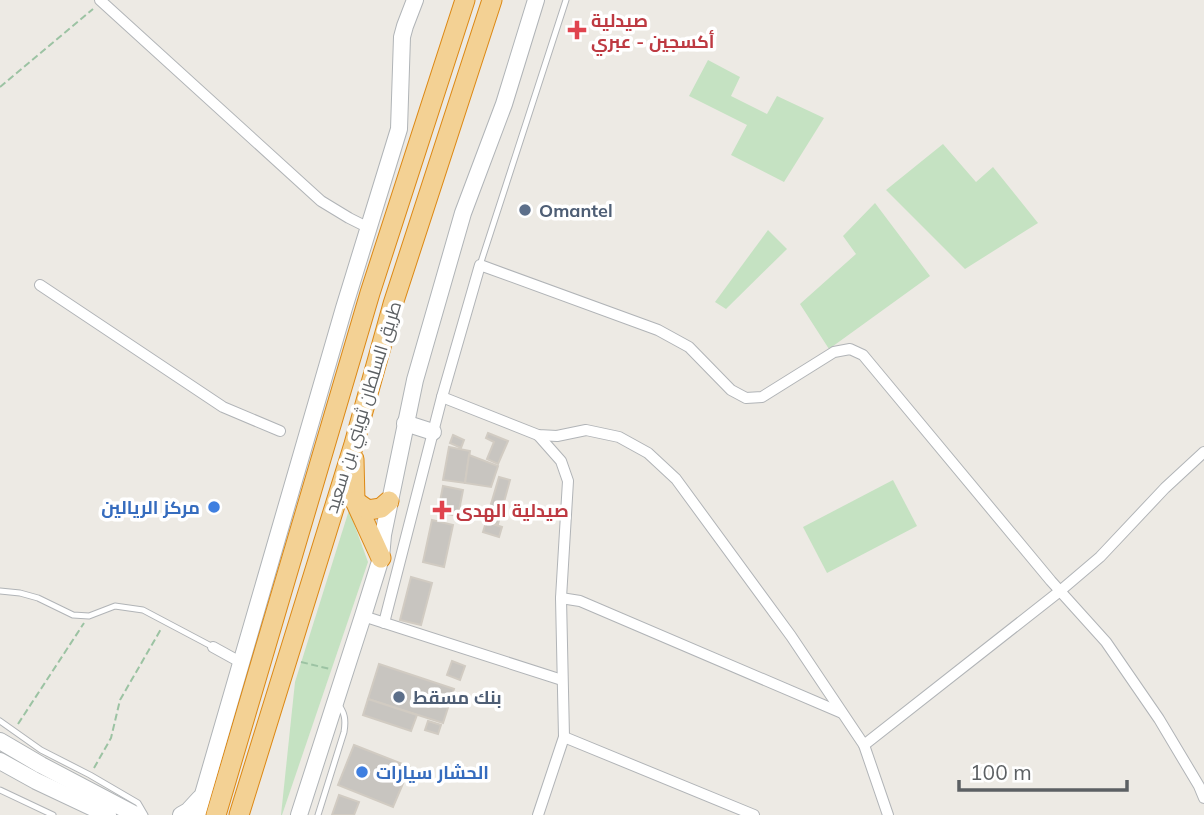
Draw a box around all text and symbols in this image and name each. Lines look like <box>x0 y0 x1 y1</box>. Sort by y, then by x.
place label: صيدلية أكسجين - عبري <box>591 9 715 56</box>
marker: صيدلية أكسجين - عبري <box>569 22 585 38</box>
place label: Omantel <box>539 199 613 222</box>
marker: Omantel <box>517 202 533 218</box>
street label: طريق السلطان ثويني بن سعيد <box>320 298 409 517</box>
place label: مركز الريالين <box>101 496 200 519</box>
marker: مركز الريالين <box>206 499 222 515</box>
place label: صيدلية الهدى <box>456 499 569 522</box>
marker: صيدلية الهدى <box>434 502 450 518</box>
place label: بنك مسقط <box>413 686 502 709</box>
marker: بنك مسقط <box>391 689 407 705</box>
scale bar <box>959 748 1127 792</box>
text: 100 m <box>970 759 1032 785</box>
place label: الحشار سيارات <box>376 761 489 784</box>
marker: الحشار سيارات <box>354 764 370 780</box>

